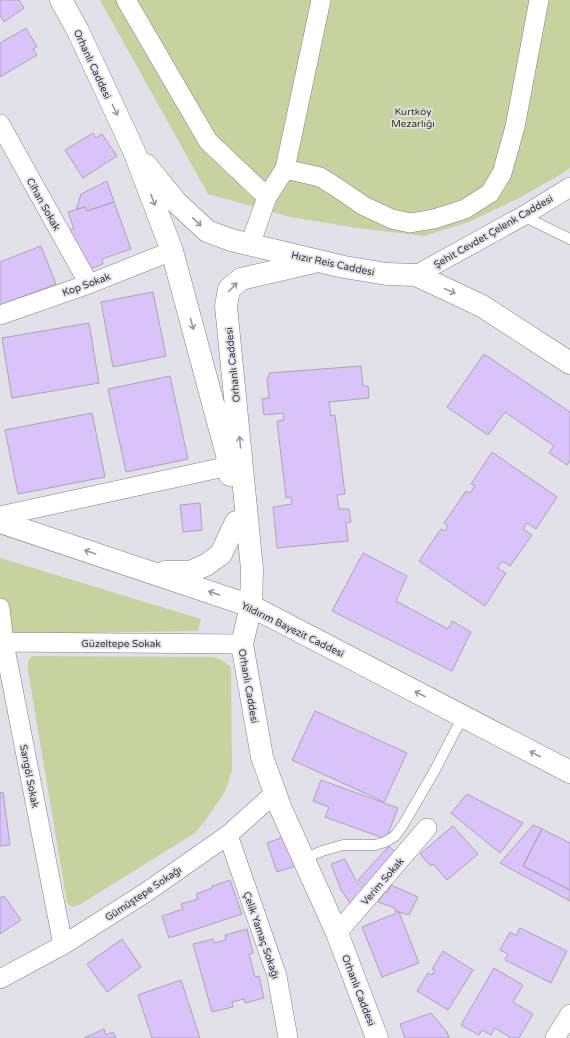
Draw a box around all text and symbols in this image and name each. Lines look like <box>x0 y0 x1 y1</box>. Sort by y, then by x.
street label: Orhanlı Caddesi <box>71 28 113 101</box>
one-way arrow <box>112 104 119 116</box>
park label: Kurtköy Mezarlığı <box>391 106 435 130</box>
street label: Cihan Sokak <box>24 176 63 233</box>
street label: Şehit Cevdet Çelenk Caddesi <box>432 193 555 271</box>
one-way arrow <box>149 194 157 206</box>
one-way arrow <box>192 217 202 227</box>
street label: Hızır Reis Caddesi <box>290 249 375 279</box>
street label: Kop Sokak <box>61 271 113 299</box>
one-way arrow <box>229 282 238 292</box>
one-way arrow <box>444 288 456 295</box>
one-way arrow <box>189 317 196 330</box>
street label: Orhanlı Caddesi <box>223 327 243 403</box>
one-way arrow <box>236 436 243 449</box>
one-way arrow <box>84 548 97 555</box>
one-way arrow <box>208 589 220 597</box>
street label: Yıldırım Bayezit Caddesi <box>239 600 346 660</box>
street label: Güzeltepe Sokak <box>81 638 161 650</box>
street label: Orhanlı Caddesi <box>236 648 260 724</box>
one-way arrow <box>414 689 426 697</box>
street label: Sarıgöl Sokak <box>17 744 41 809</box>
one-way arrow <box>530 749 542 757</box>
street label: Verim Sokak <box>359 855 407 908</box>
street label: Gümüştepe Sokağı <box>103 864 184 924</box>
street label: Çelik Yamaç Sokağı <box>240 890 282 980</box>
street label: Orhanlı Caddesi <box>339 953 377 1028</box>

